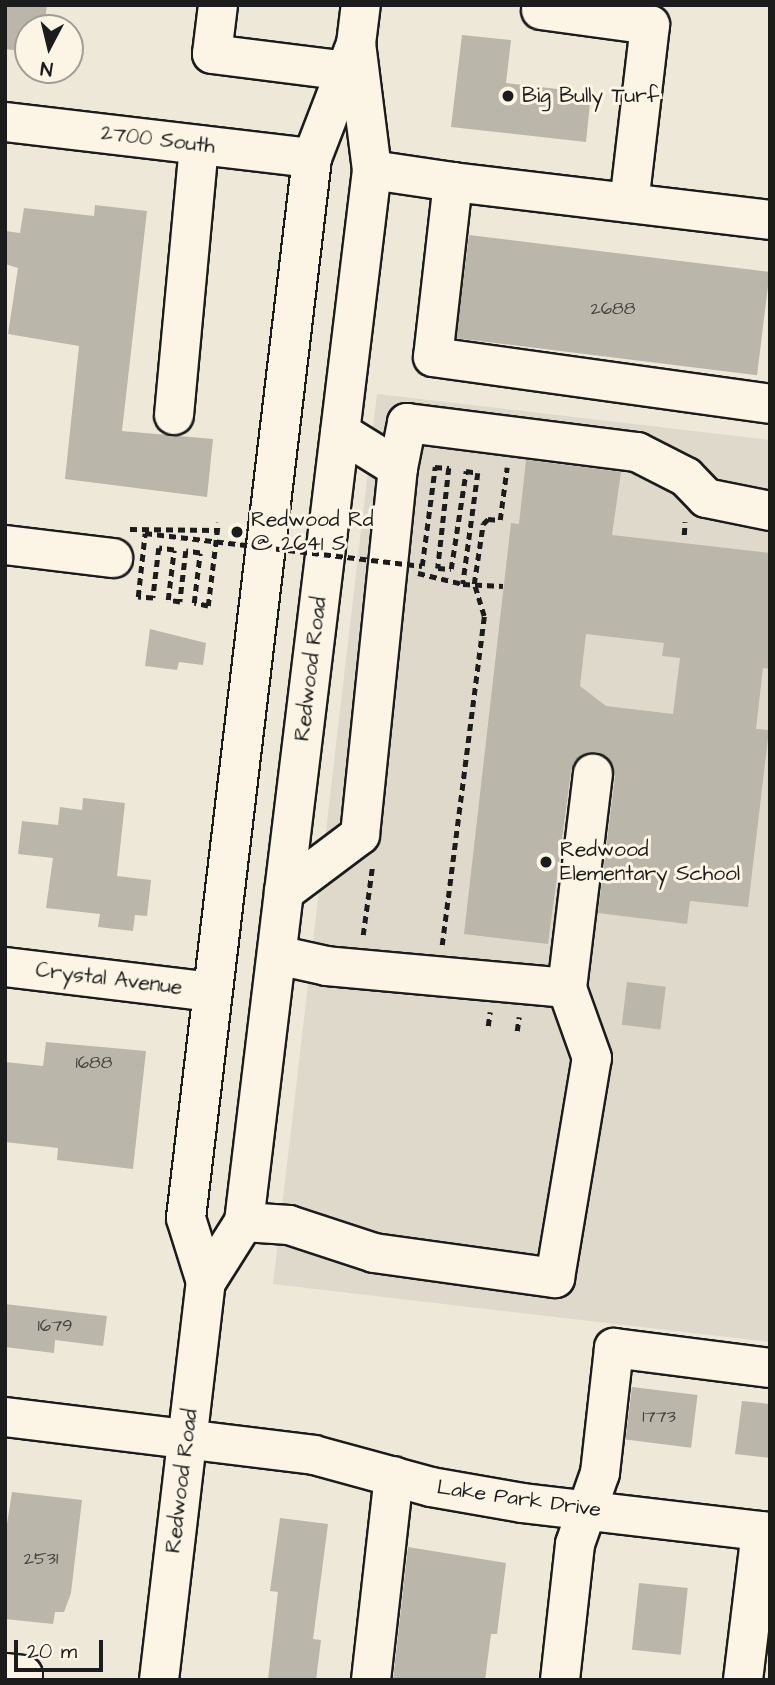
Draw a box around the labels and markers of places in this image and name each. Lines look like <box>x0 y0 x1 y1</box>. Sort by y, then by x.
place label: Big Bully Turf <box>522 83 659 109</box>
marker: Big Bully Turf <box>500 88 516 104</box>
place label: Redwood Rd @ 2641 S <box>251 507 374 557</box>
marker: Redwood Rd @ 2641 S <box>229 524 245 540</box>
place label: Redwood Elementary School <box>560 837 740 887</box>
marker: Redwood Elementary School <box>538 854 554 870</box>

